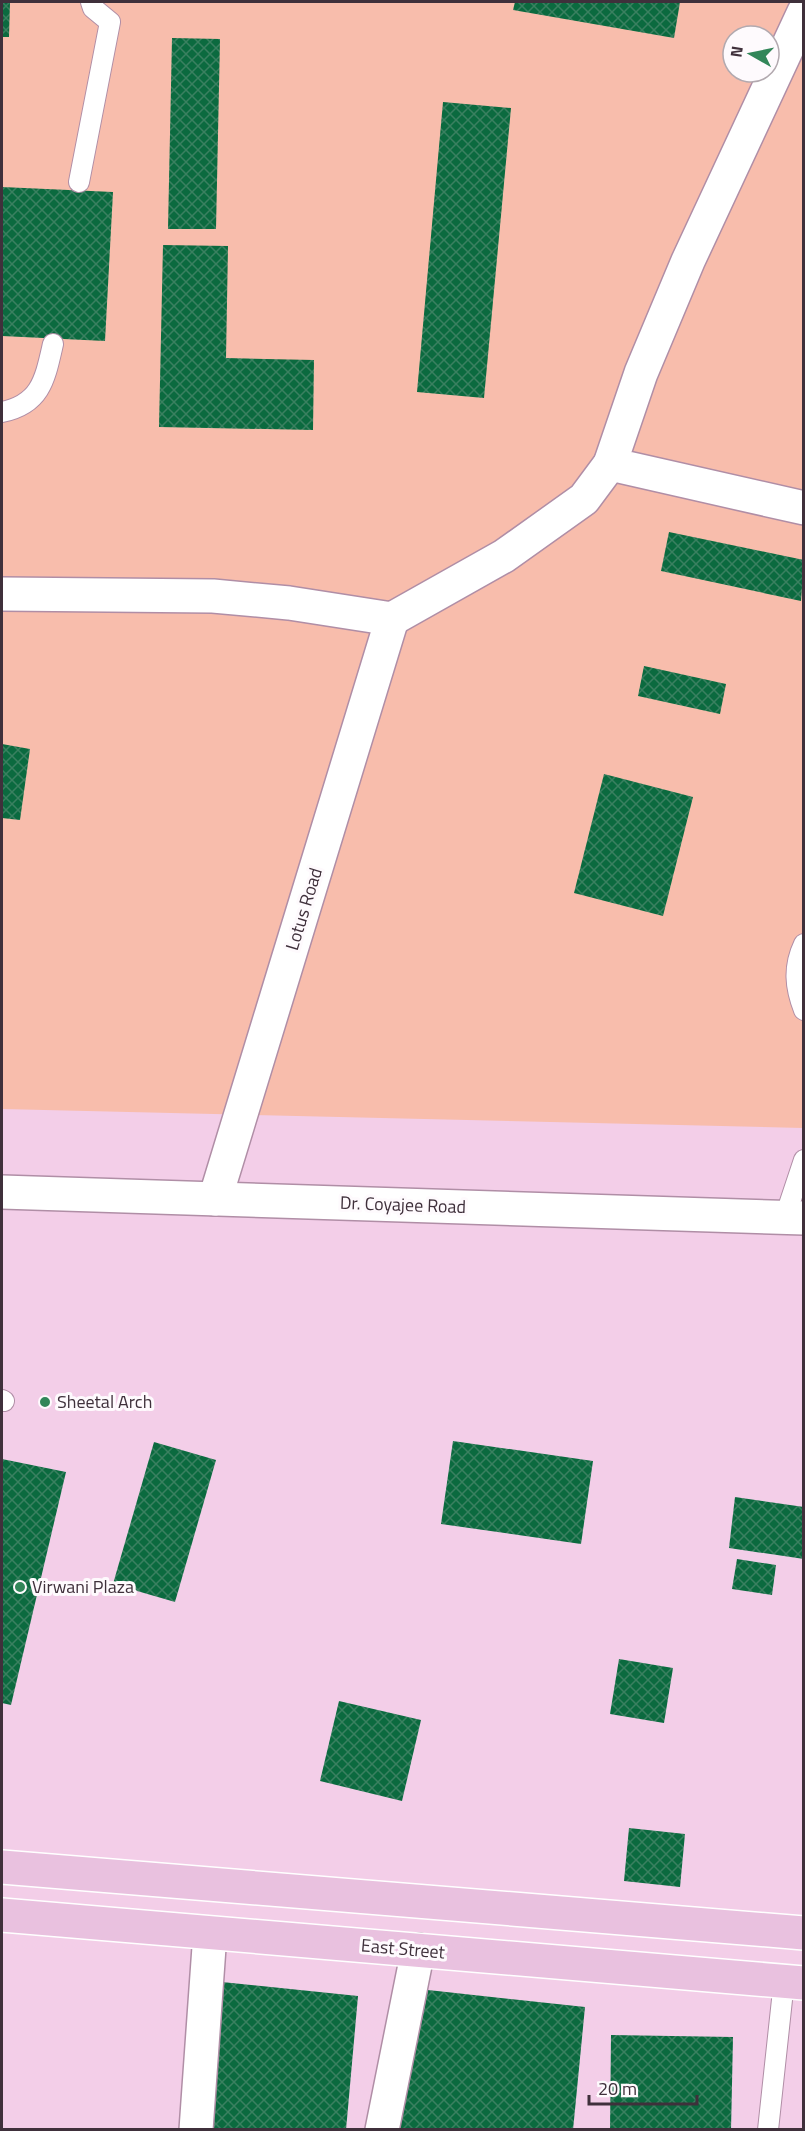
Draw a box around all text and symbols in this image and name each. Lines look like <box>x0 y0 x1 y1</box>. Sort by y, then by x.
north arrow <box>721 24 781 84</box>
text: N <box>723 44 749 59</box>
street label: Lotus Road <box>278 864 329 954</box>
street label: Dr. Coyajee Road <box>339 1189 467 1220</box>
place label: Sheetal Arch <box>57 1388 152 1415</box>
marker: Sheetal Arch <box>38 1395 52 1409</box>
place label: Virwani Plaza <box>32 1573 134 1600</box>
marker: Virwani Plaza <box>13 1580 27 1594</box>
street label: East Street <box>360 1931 447 1966</box>
scale bar <box>589 2068 697 2106</box>
text: 20 m <box>598 2075 637 2102</box>

